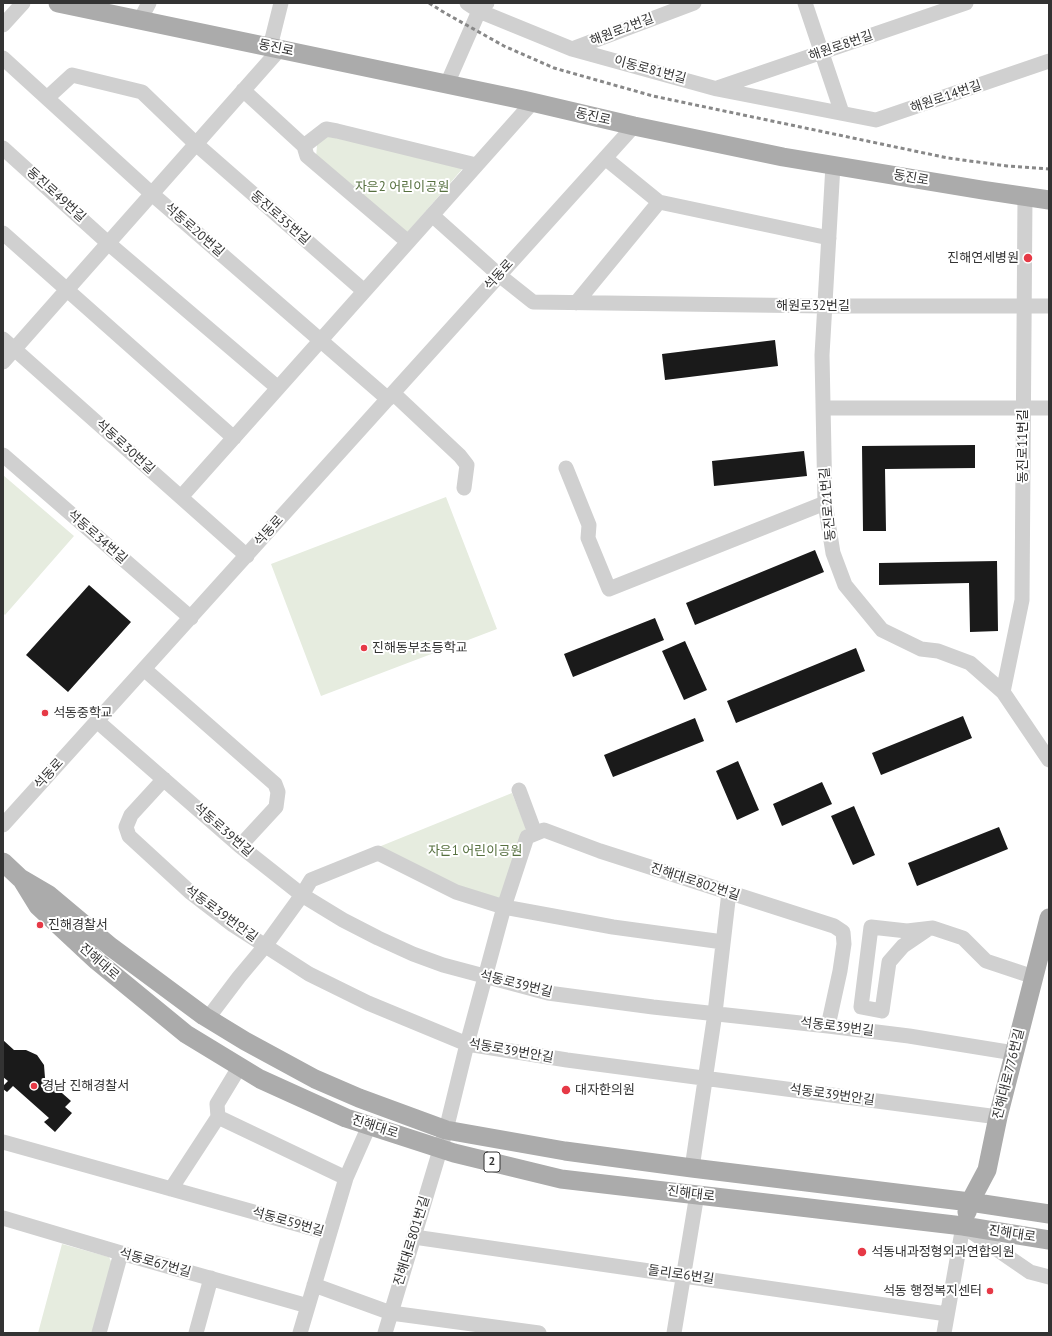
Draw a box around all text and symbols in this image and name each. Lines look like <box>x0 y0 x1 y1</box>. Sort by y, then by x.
street label: 해원로2번길 <box>588 11 656 49</box>
street label: 해원로8번길 <box>807 28 875 64</box>
street label: 동진로 <box>257 37 295 59</box>
street label: 이동로81번길 <box>612 53 688 87</box>
street label: 해원로14번길 <box>908 78 984 116</box>
street label: 동진로 <box>574 105 612 129</box>
street label: 동진로49번길 <box>23 164 89 226</box>
street label: 동진로 <box>892 167 930 189</box>
park label: 자은2 어린이공원 <box>355 179 449 195</box>
street label: 동진로35번길 <box>247 188 313 248</box>
street label: 석동로20번길 <box>161 200 227 260</box>
place label: 진해연세병원 <box>947 250 1019 266</box>
marker: 진해연세병원 <box>1022 252 1034 264</box>
street label: 석동로 <box>481 256 517 294</box>
street label: 해원로32번길 <box>776 298 850 314</box>
street label: 동진로11번길 <box>1015 409 1031 483</box>
street label: 석동로30번길 <box>92 416 158 478</box>
street label: 동진로21번길 <box>817 466 839 542</box>
street label: 석동로34번길 <box>64 507 130 567</box>
street label: 석동로 <box>251 512 287 550</box>
place label: 진해동부초등학교 <box>372 640 468 656</box>
marker: 진해동부초등학교 <box>359 643 369 653</box>
place label: 석동중학교 <box>53 705 113 721</box>
marker: 석동중학교 <box>40 708 50 718</box>
street label: 석동로 <box>31 755 67 793</box>
street label: 석동로39번길 <box>190 800 256 860</box>
park label: 자은1 어린이공원 <box>428 843 522 859</box>
street label: 진해대로802번길 <box>648 860 742 904</box>
street label: 석동로39번안길 <box>182 882 260 946</box>
place label: 진해경찰서 <box>48 917 108 933</box>
marker: 진해경찰서 <box>35 920 45 930</box>
street label: 진해대로 <box>76 940 122 984</box>
street label: 석동로39번길 <box>478 967 554 1001</box>
street label: 석동로39번길 <box>799 1015 875 1039</box>
street label: 진해대로776번길 <box>990 1027 1028 1121</box>
street label: 석동로39번안길 <box>467 1036 555 1066</box>
place label: 경남 진해경찰서 <box>42 1078 129 1094</box>
marker: 경남 진해경찰서 <box>29 1081 39 1091</box>
street label: 석동로39번안길 <box>788 1081 876 1109</box>
place label: 대자한의원 <box>575 1082 635 1098</box>
marker: 대자한의원 <box>560 1084 572 1096</box>
street label: 진해대로 <box>350 1112 400 1142</box>
road number: 2 <box>484 1152 500 1172</box>
street label: 진해대로 <box>666 1183 716 1205</box>
street label: 진해대로801번길 <box>391 1194 433 1288</box>
street label: 석동로59번길 <box>250 1204 326 1240</box>
street label: 진해대로 <box>987 1223 1037 1245</box>
place label: 석동내과정형외과연합의원 <box>871 1244 1015 1260</box>
street label: 석동로67번길 <box>117 1245 193 1281</box>
marker: 석동내과정형외과연합의원 <box>856 1246 868 1258</box>
street label: 돌리로6번길 <box>647 1263 715 1287</box>
place label: 석동 행정복지센터 <box>883 1283 982 1299</box>
marker: 석동 행정복지센터 <box>985 1286 995 1296</box>

